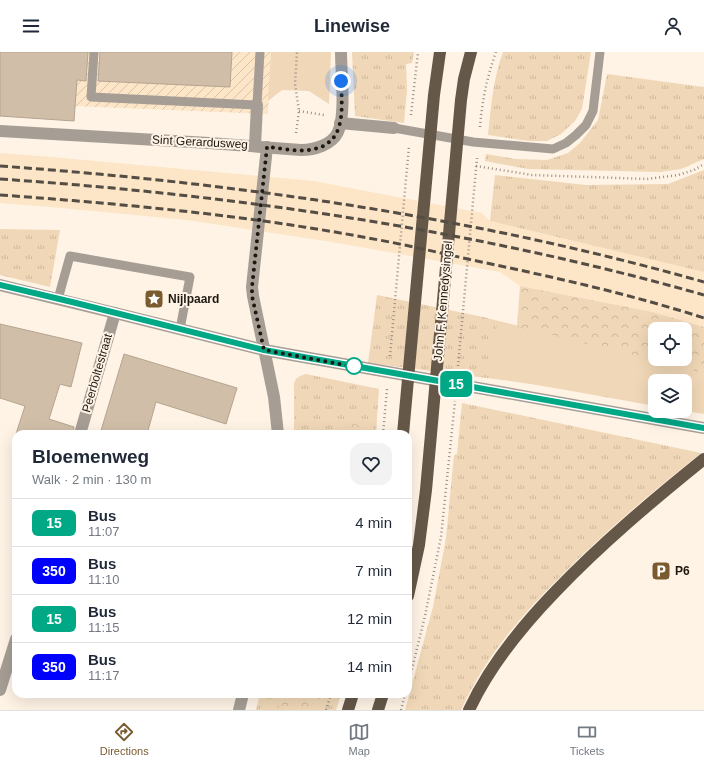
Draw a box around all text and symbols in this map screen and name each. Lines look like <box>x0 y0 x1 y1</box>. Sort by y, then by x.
icon: menu <box>20 15 42 37</box>
icon: person <box>662 15 684 37</box>
text: Linewise <box>314 16 390 36</box>
your location <box>331 71 351 91</box>
street label: Sint Gerardusweg <box>152 132 248 152</box>
street label: John F. Kennedysingel <box>431 240 455 362</box>
place icon: Nijlpaard <box>143 288 165 310</box>
place label: Nijlpaard <box>168 292 219 306</box>
map controls <box>648 322 692 418</box>
button: locate <box>648 322 692 366</box>
street label: Peerboltestraat <box>79 331 115 414</box>
unlabelled marker <box>345 357 363 375</box>
line badge: 15 <box>438 371 474 397</box>
button: layers <box>648 374 692 418</box>
text: 15 <box>448 376 464 392</box>
button: heart <box>350 443 392 485</box>
text: Bloemenweg <box>32 446 149 467</box>
text: Walk · 2 min · 130 m <box>32 472 151 487</box>
text: Bus <box>88 507 116 524</box>
text: 4 min <box>355 514 392 531</box>
text: 15 <box>46 515 62 531</box>
text: 11:07 <box>88 524 120 539</box>
text: Bus <box>88 555 116 572</box>
parking icon: P6 <box>650 560 672 582</box>
text: 7 min <box>355 562 392 579</box>
text: 350 <box>42 563 66 579</box>
place label: P6 <box>675 564 690 578</box>
text: 11:10 <box>88 572 120 587</box>
text: Bus <box>88 603 116 620</box>
text: 12 min <box>347 610 392 627</box>
text: 15 <box>46 611 62 627</box>
text: 11:15 <box>88 620 120 635</box>
text: Bus <box>88 651 116 668</box>
text: 14 min <box>347 658 392 675</box>
text: 350 <box>42 659 66 675</box>
text: 11:17 <box>88 668 120 683</box>
tab: Directions <box>100 721 149 757</box>
tab: Map <box>348 721 370 757</box>
tab: Tickets <box>570 721 604 757</box>

